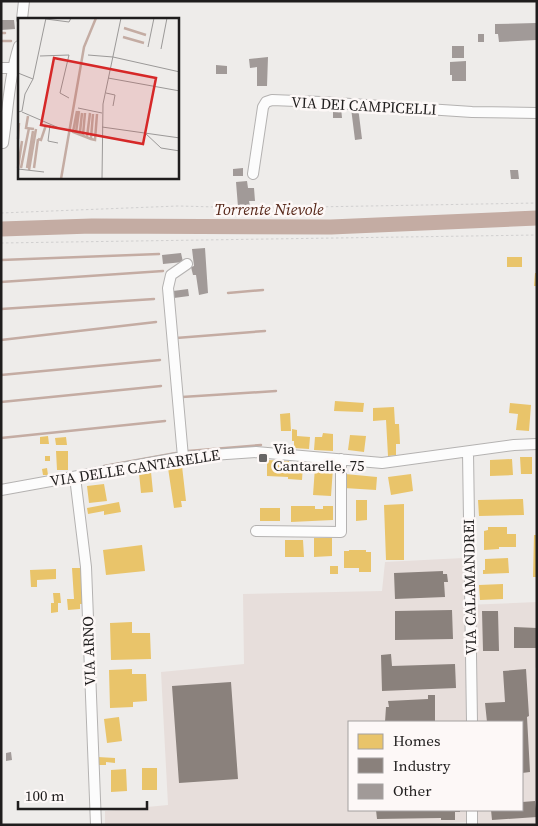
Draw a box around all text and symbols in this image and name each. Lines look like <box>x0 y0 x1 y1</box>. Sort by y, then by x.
inset map <box>18 18 179 179</box>
street label: VIA DEI CAMPICELLI <box>291 91 437 120</box>
water label: Torrente Nievole <box>215 198 324 220</box>
place label: Via Cantarelle, 75 <box>273 438 364 476</box>
street label: VIA DELLE CANTARELLE <box>49 444 221 491</box>
marker: Via Cantarelle, 75 <box>257 452 269 464</box>
street label: VIA CALAMANDREI <box>458 519 481 655</box>
street label: VIA ARNO <box>77 616 100 686</box>
legend <box>348 721 523 811</box>
text: Homes <box>393 730 440 751</box>
text: Industry <box>393 755 451 776</box>
scale bar <box>18 778 146 810</box>
text: Other <box>393 780 432 801</box>
text: 100 m <box>25 785 65 806</box>

